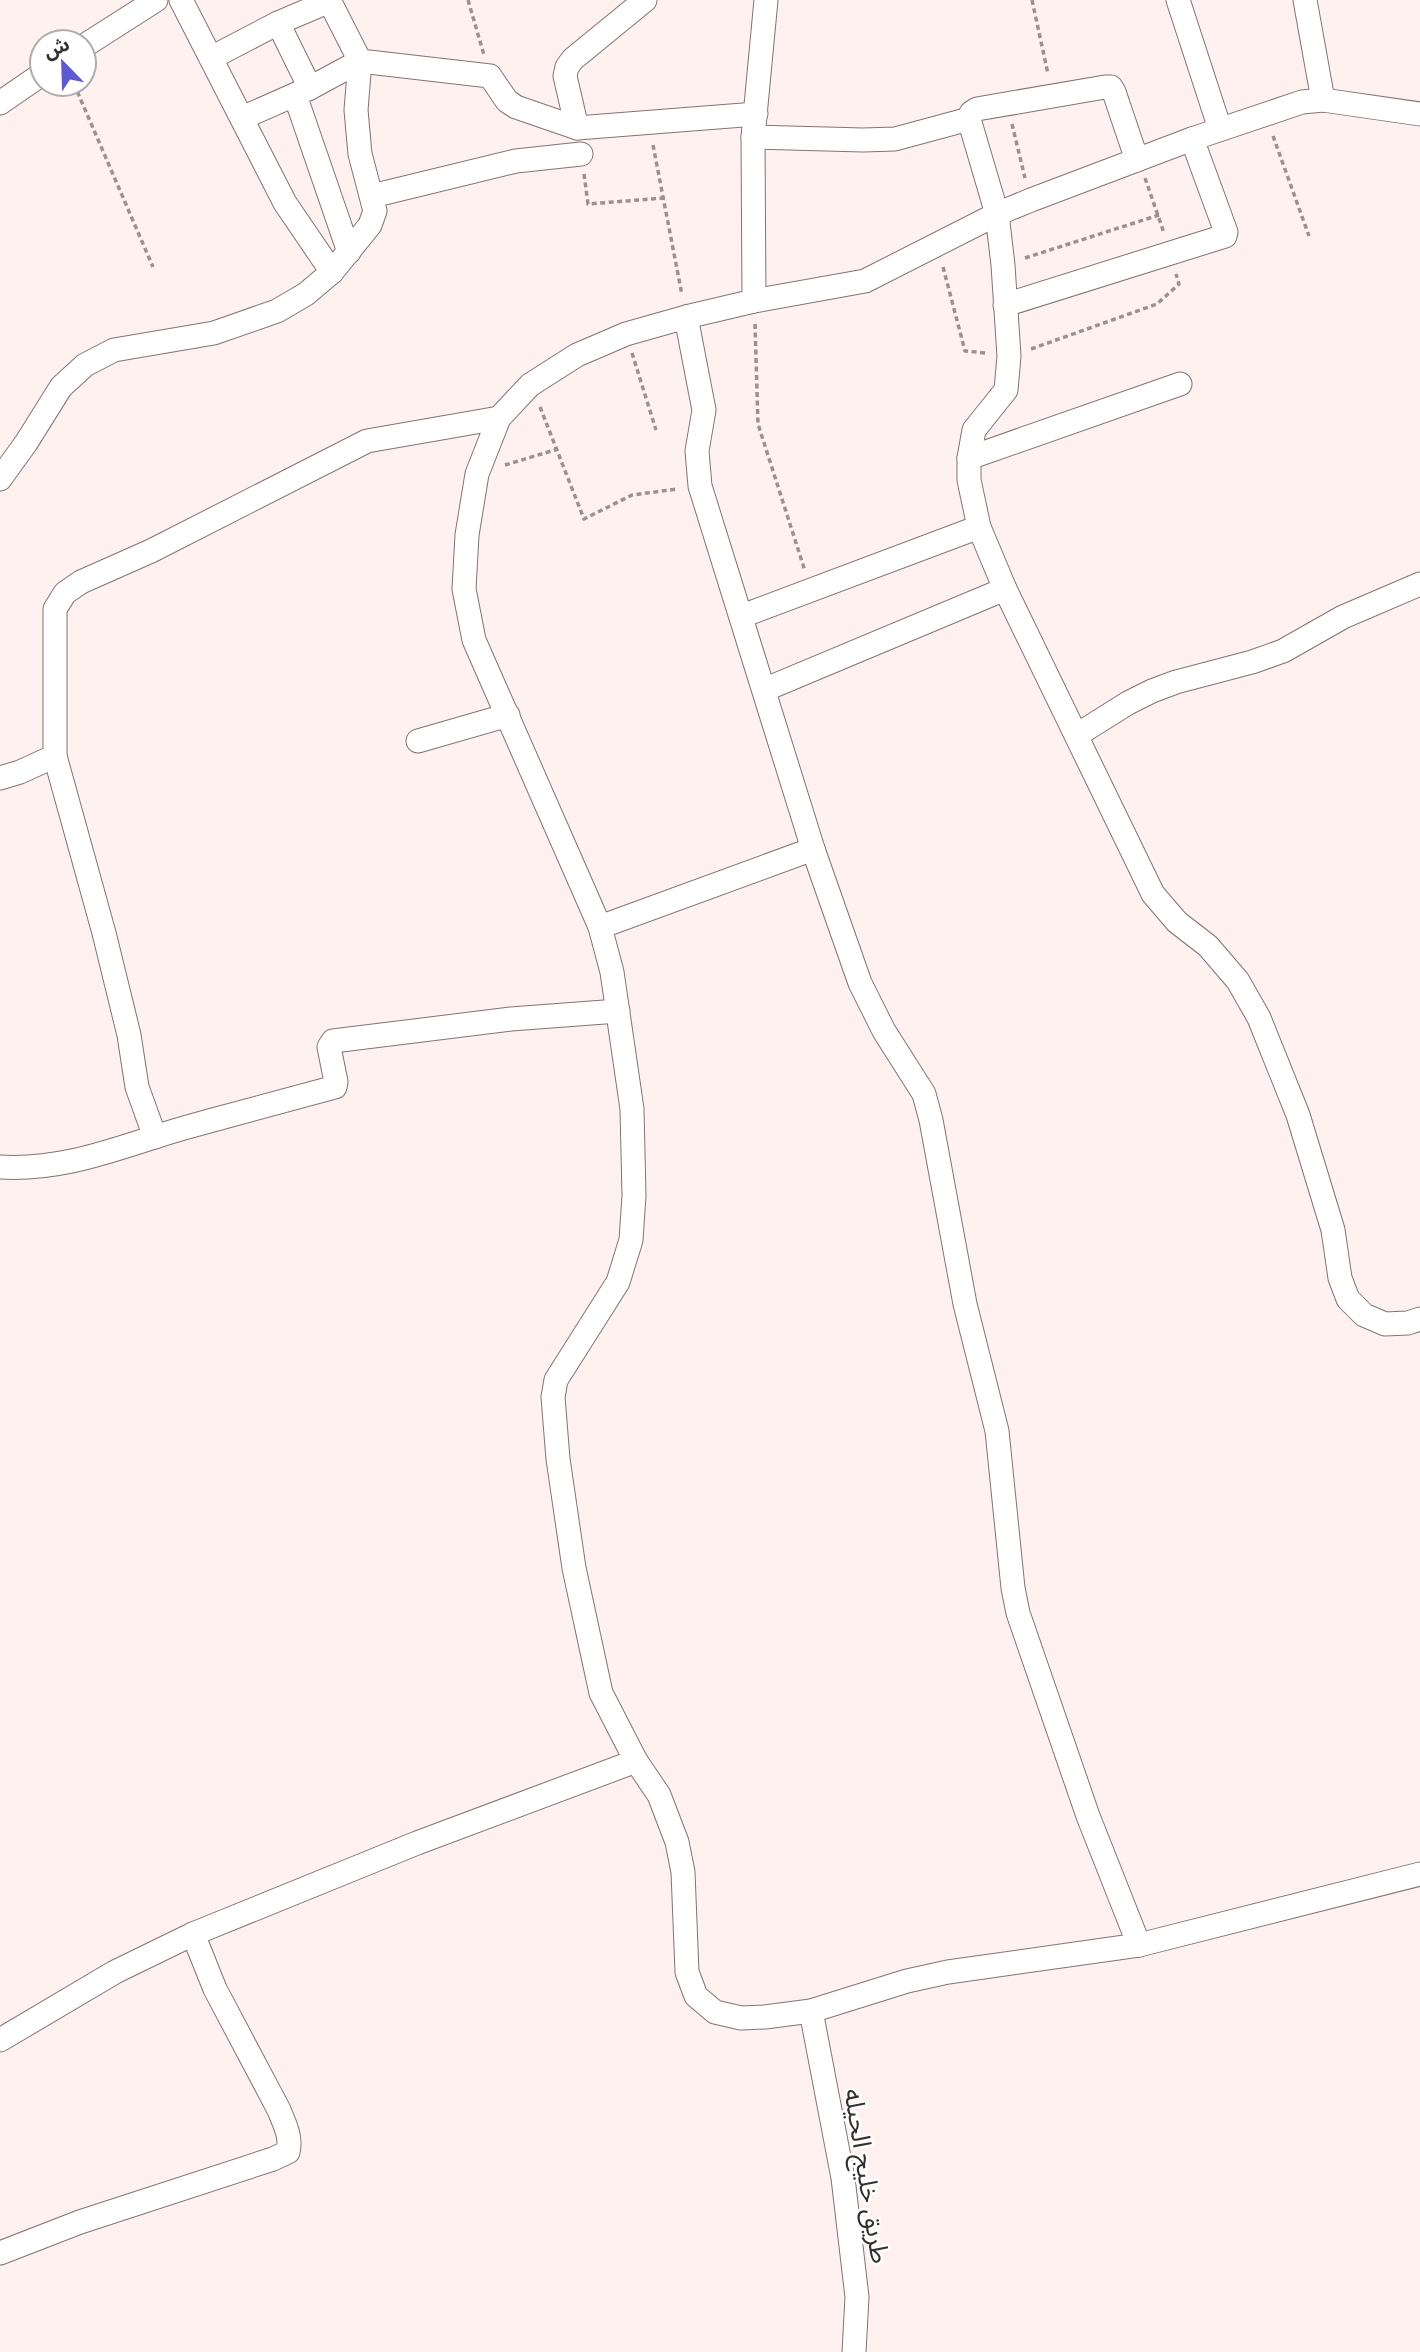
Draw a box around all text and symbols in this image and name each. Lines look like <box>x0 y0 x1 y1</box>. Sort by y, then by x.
north arrow <box>28 28 98 98</box>
text: ش <box>39 28 74 65</box>
street label: طريق خليج الحيله <box>833 2086 901 2266</box>

